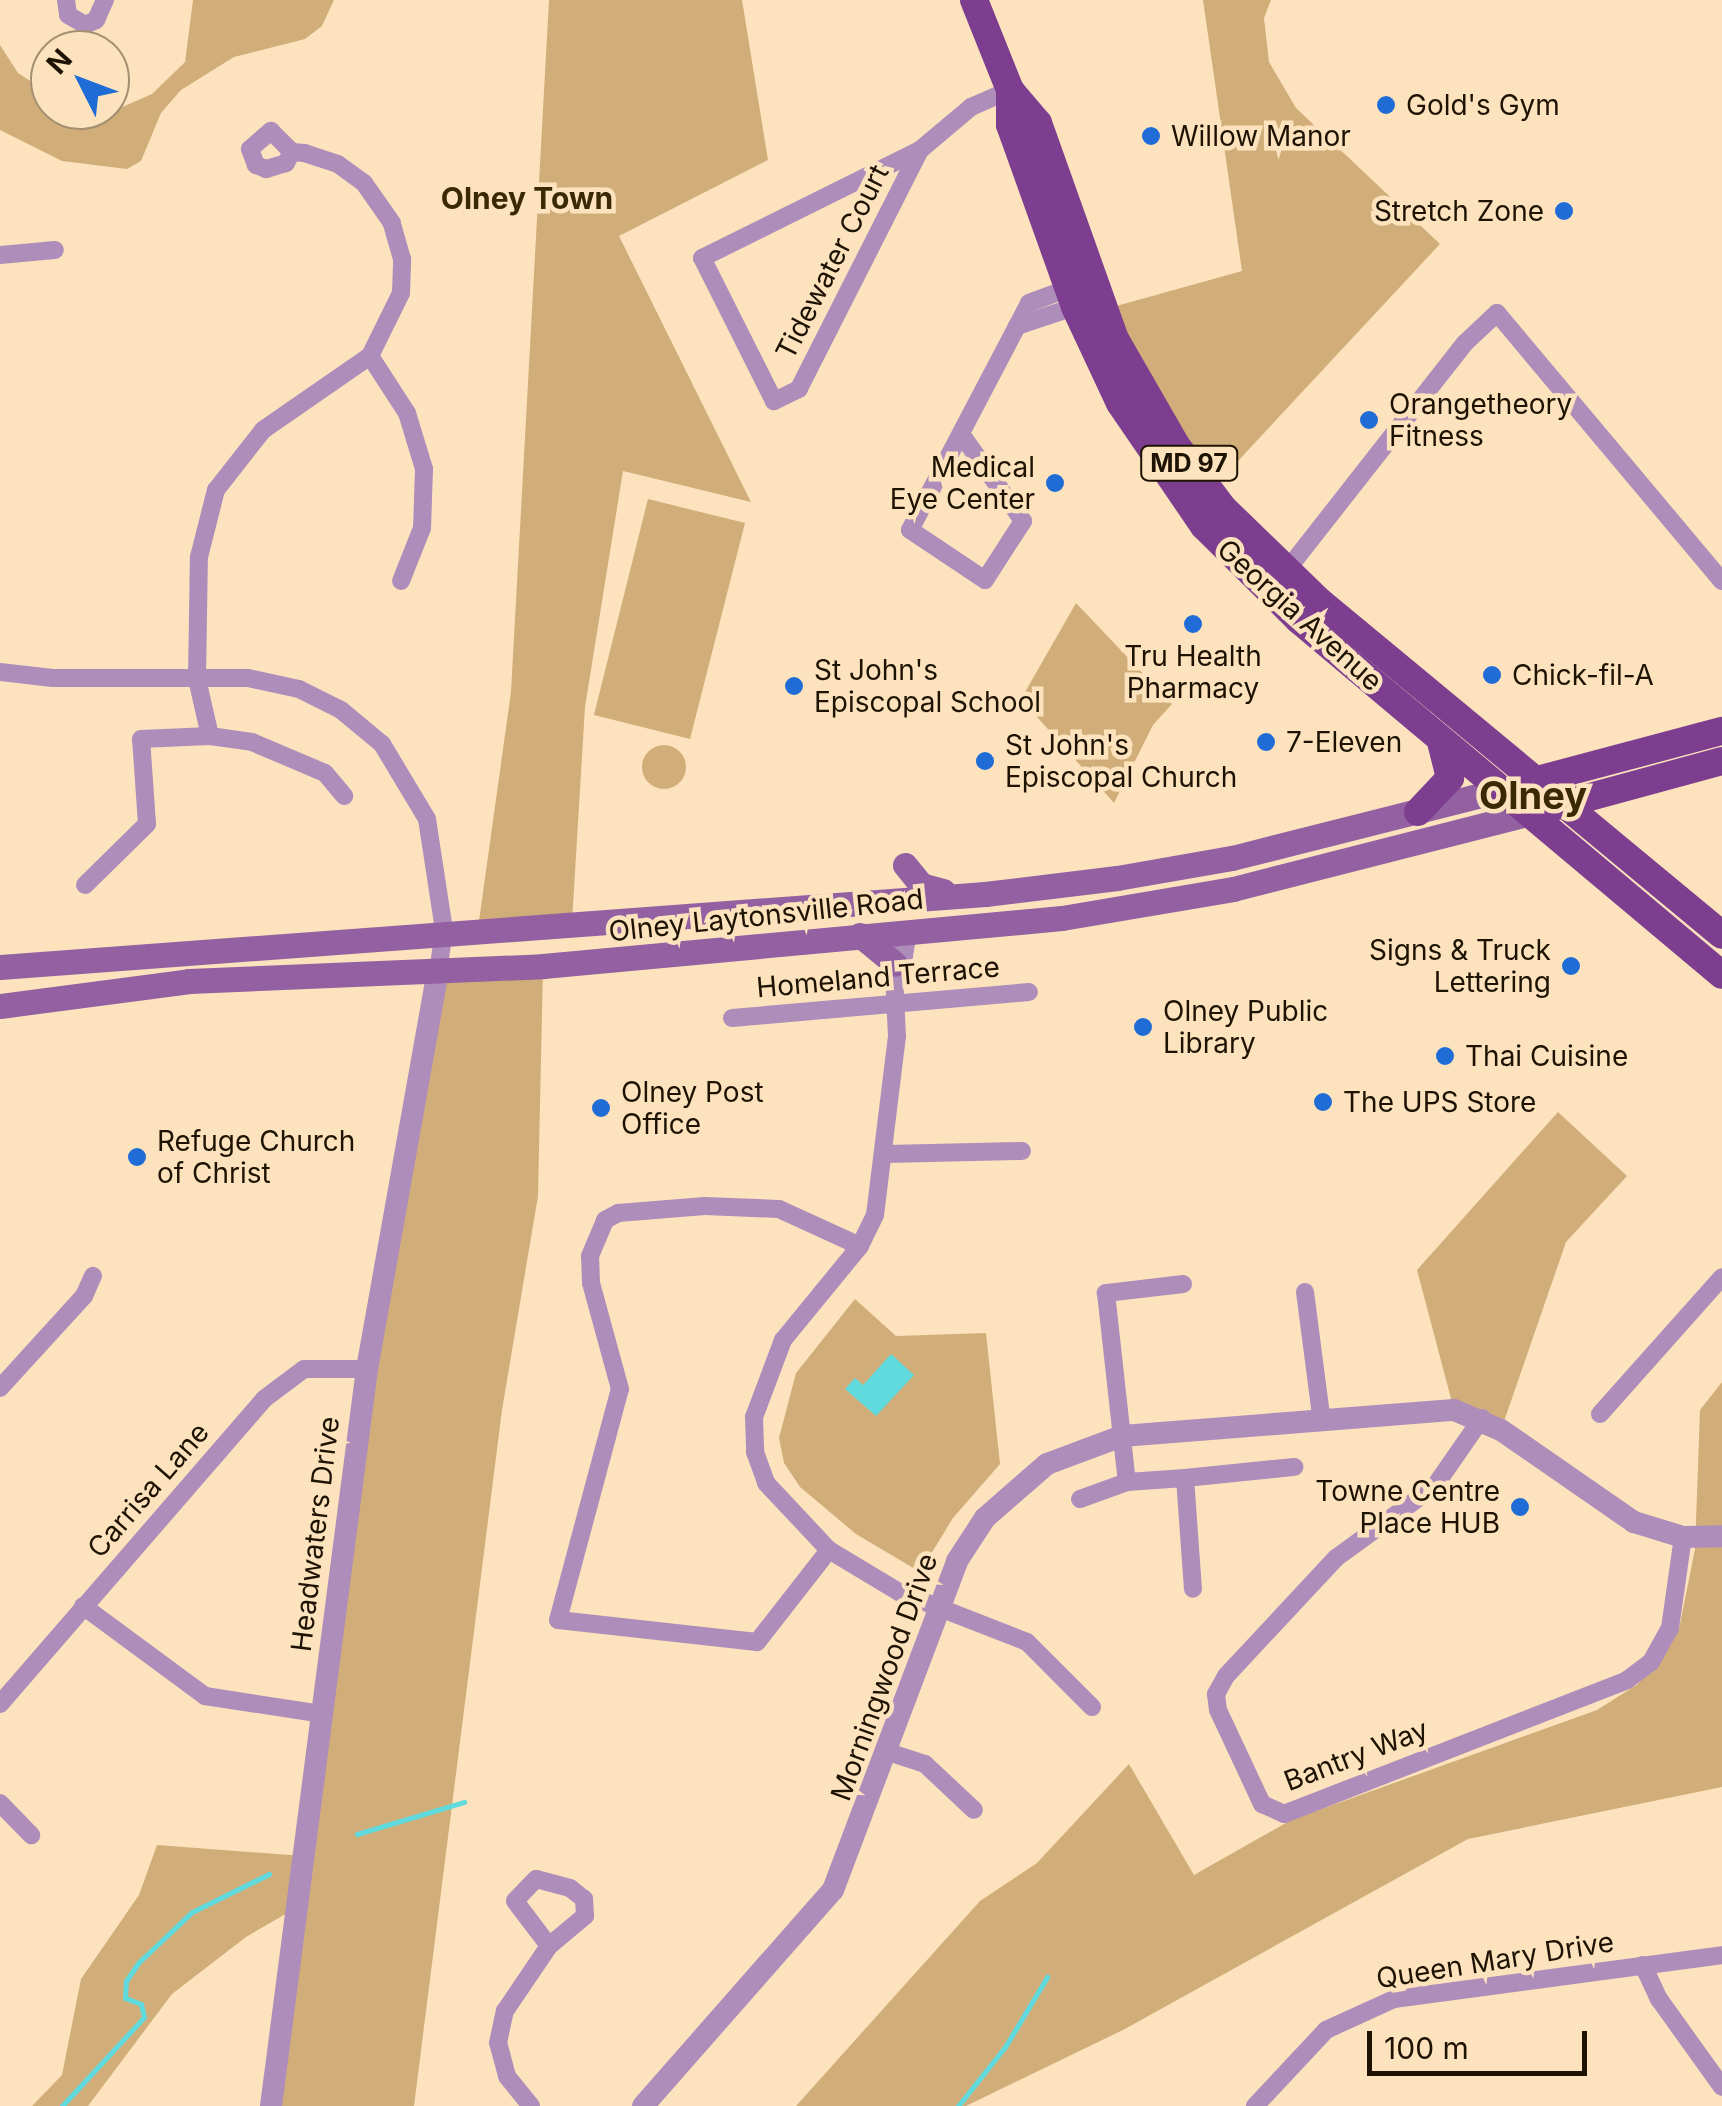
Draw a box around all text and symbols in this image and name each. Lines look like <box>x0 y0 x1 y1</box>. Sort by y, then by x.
north arrow <box>30 30 130 130</box>
text: N <box>39 42 79 81</box>
place label: Gold's Gym <box>1406 88 1560 122</box>
marker: Gold's Gym <box>1375 94 1397 116</box>
place label: Willow Manor <box>1171 119 1351 153</box>
marker: Willow Manor <box>1140 125 1162 147</box>
street label: Tidewater Court <box>768 159 896 365</box>
district label: Olney Town <box>441 180 613 216</box>
place label: Stretch Zone <box>1374 194 1544 228</box>
marker: Stretch Zone <box>1553 200 1575 222</box>
place label: Orangetheory Fitness <box>1389 387 1572 453</box>
marker: Orangetheory Fitness <box>1358 409 1380 431</box>
road number: MD 97 <box>1139 443 1239 483</box>
place label: Medical Eye Center <box>890 450 1035 516</box>
marker: Medical Eye Center <box>1044 472 1066 494</box>
street label: Georgia Avenue <box>1211 532 1389 698</box>
marker: Tru Health Pharmacy <box>1182 613 1204 635</box>
place label: Tru Health Pharmacy <box>1124 639 1262 705</box>
place label: St John's Episcopal School <box>814 653 1041 719</box>
place label: Chick-fil-A <box>1512 658 1654 692</box>
marker: Chick-fil-A <box>1481 664 1503 686</box>
marker: St John's Episcopal School <box>783 675 805 697</box>
place label: 7-Eleven <box>1286 725 1402 759</box>
place label: St John's Episcopal Church <box>1005 728 1237 794</box>
marker: 7-Eleven <box>1255 731 1277 753</box>
marker: St John's Episcopal Church <box>974 750 996 772</box>
district label: Olney <box>1479 773 1587 819</box>
street label: Olney Laytonsville Road <box>607 882 925 948</box>
place label: Signs & Truck Lettering <box>1369 933 1551 999</box>
street label: Homeland Terrace <box>755 950 1001 1004</box>
marker: Signs & Truck Lettering <box>1560 955 1582 977</box>
place label: Olney Public Library <box>1163 994 1328 1060</box>
marker: Olney Public Library <box>1132 1016 1154 1038</box>
place label: Thai Cuisine <box>1465 1039 1628 1073</box>
marker: Thai Cuisine <box>1434 1045 1456 1067</box>
place label: Olney Post Office <box>621 1075 764 1141</box>
place label: The UPS Store <box>1343 1085 1536 1119</box>
marker: The UPS Store <box>1312 1091 1334 1113</box>
marker: Olney Post Office <box>590 1097 612 1119</box>
place label: Refuge Church of Christ <box>157 1124 355 1190</box>
marker: Refuge Church of Christ <box>126 1146 148 1168</box>
street label: Headwaters Drive <box>284 1414 346 1654</box>
street label: Carrisa Lane <box>80 1416 216 1564</box>
place label: Towne Centre Place HUB <box>1315 1474 1500 1540</box>
marker: Towne Centre Place HUB <box>1509 1496 1531 1518</box>
street label: Morningwood Drive <box>824 1549 944 1805</box>
street label: Bantry Way <box>1279 1712 1433 1798</box>
street label: Queen Mary Drive <box>1374 1925 1616 1995</box>
scale bar <box>1372 2011 1592 2073</box>
text: 100 m <box>1384 2030 1469 2066</box>

